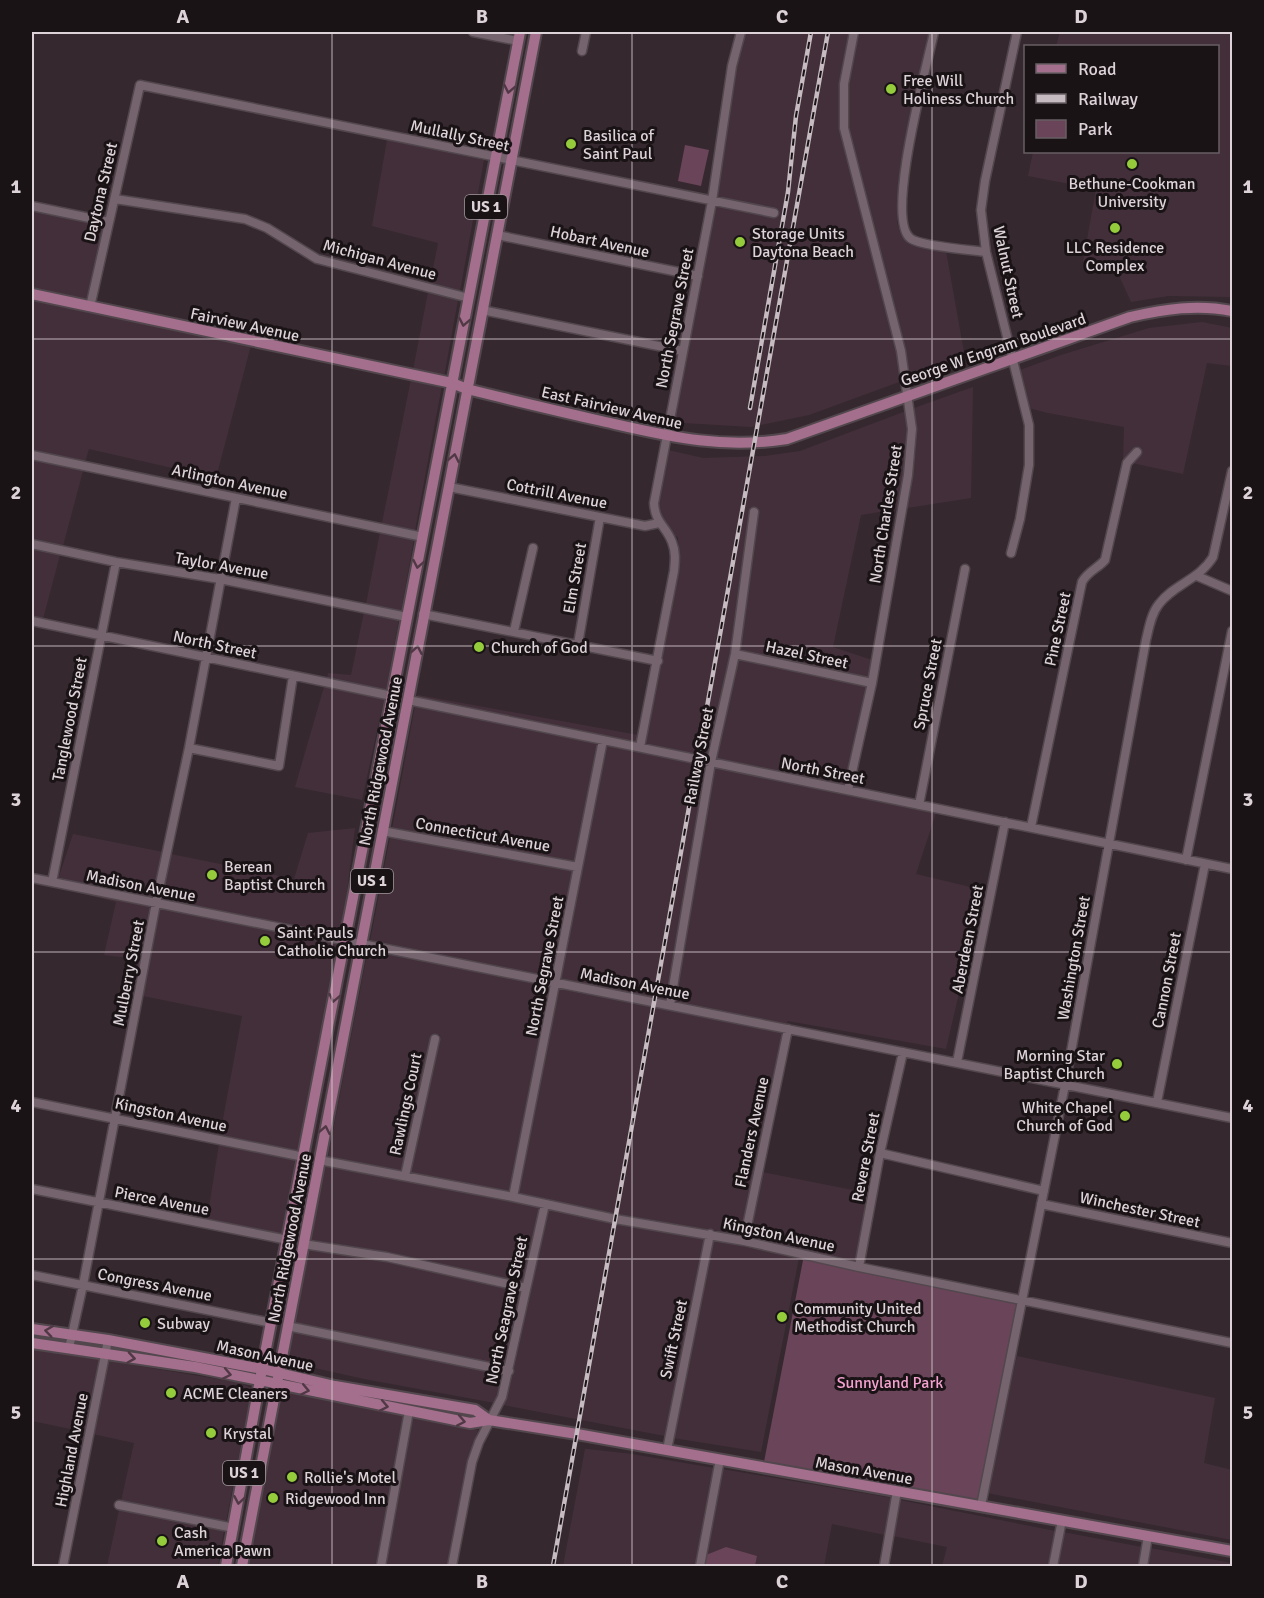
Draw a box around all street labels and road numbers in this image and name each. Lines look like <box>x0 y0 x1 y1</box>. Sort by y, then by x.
street label: Mullally Street <box>408 116 512 156</box>
street label: Daytona Street <box>80 140 122 244</box>
road number: US 1 <box>465 195 507 219</box>
street label: Hobart Avenue <box>548 222 651 262</box>
street label: Walnut Street <box>988 224 1028 321</box>
street label: Michigan Avenue <box>321 235 439 285</box>
street label: North Segrave Street <box>652 246 698 390</box>
street label: Fairview Avenue <box>188 304 301 346</box>
street label: George W Engram Boulevard <box>898 309 1089 391</box>
street label: East Fairview Avenue <box>539 382 684 434</box>
street label: North Charles Street <box>865 443 907 585</box>
street label: Arlington Avenue <box>170 460 290 504</box>
street label: Cottrill Avenue <box>505 474 609 514</box>
street label: Elm Street <box>559 541 591 615</box>
street label: Taylor Avenue <box>174 548 270 584</box>
street label: Pine Street <box>1040 590 1076 668</box>
street label: North Street <box>171 626 259 664</box>
street label: Hazel Street <box>764 636 850 674</box>
street label: Spruce Street <box>909 636 947 732</box>
street label: Tanglewood Street <box>48 655 92 783</box>
street label: North Ridgewood Avenue <box>355 675 407 848</box>
street label: Railway Street <box>680 706 718 806</box>
street label: North Street <box>779 753 867 789</box>
street label: Connecticut Avenue <box>414 813 552 857</box>
street label: Madison Avenue <box>84 866 197 906</box>
road number: US 1 <box>351 869 393 893</box>
street label: Aberdeen Street <box>948 883 988 995</box>
street label: North Segrave Street <box>522 894 568 1038</box>
street label: Washington Street <box>1053 894 1095 1022</box>
street label: Mulberry Street <box>109 918 149 1028</box>
street label: Cannon Street <box>1148 930 1186 1030</box>
street label: Madison Avenue <box>578 964 691 1004</box>
street label: Rawlings Court <box>385 1051 427 1157</box>
street label: Flanders Avenue <box>730 1075 773 1189</box>
street label: Kingston Avenue <box>113 1093 229 1137</box>
street label: Revere Street <box>847 1110 885 1204</box>
street label: North Ridgewood Avenue <box>264 1152 316 1325</box>
street label: Pierce Avenue <box>113 1182 211 1220</box>
street label: Winchester Street <box>1078 1187 1202 1233</box>
street label: Kingston Avenue <box>721 1213 837 1257</box>
street label: North Seagrave Street <box>482 1234 532 1386</box>
street label: Congress Avenue <box>96 1264 214 1306</box>
street label: Swift Street <box>656 1297 692 1381</box>
street label: Mason Avenue <box>214 1336 315 1376</box>
street label: Highland Avenue <box>51 1391 93 1509</box>
street label: Mason Avenue <box>814 1453 914 1489</box>
road number: US 1 <box>223 1461 265 1485</box>

